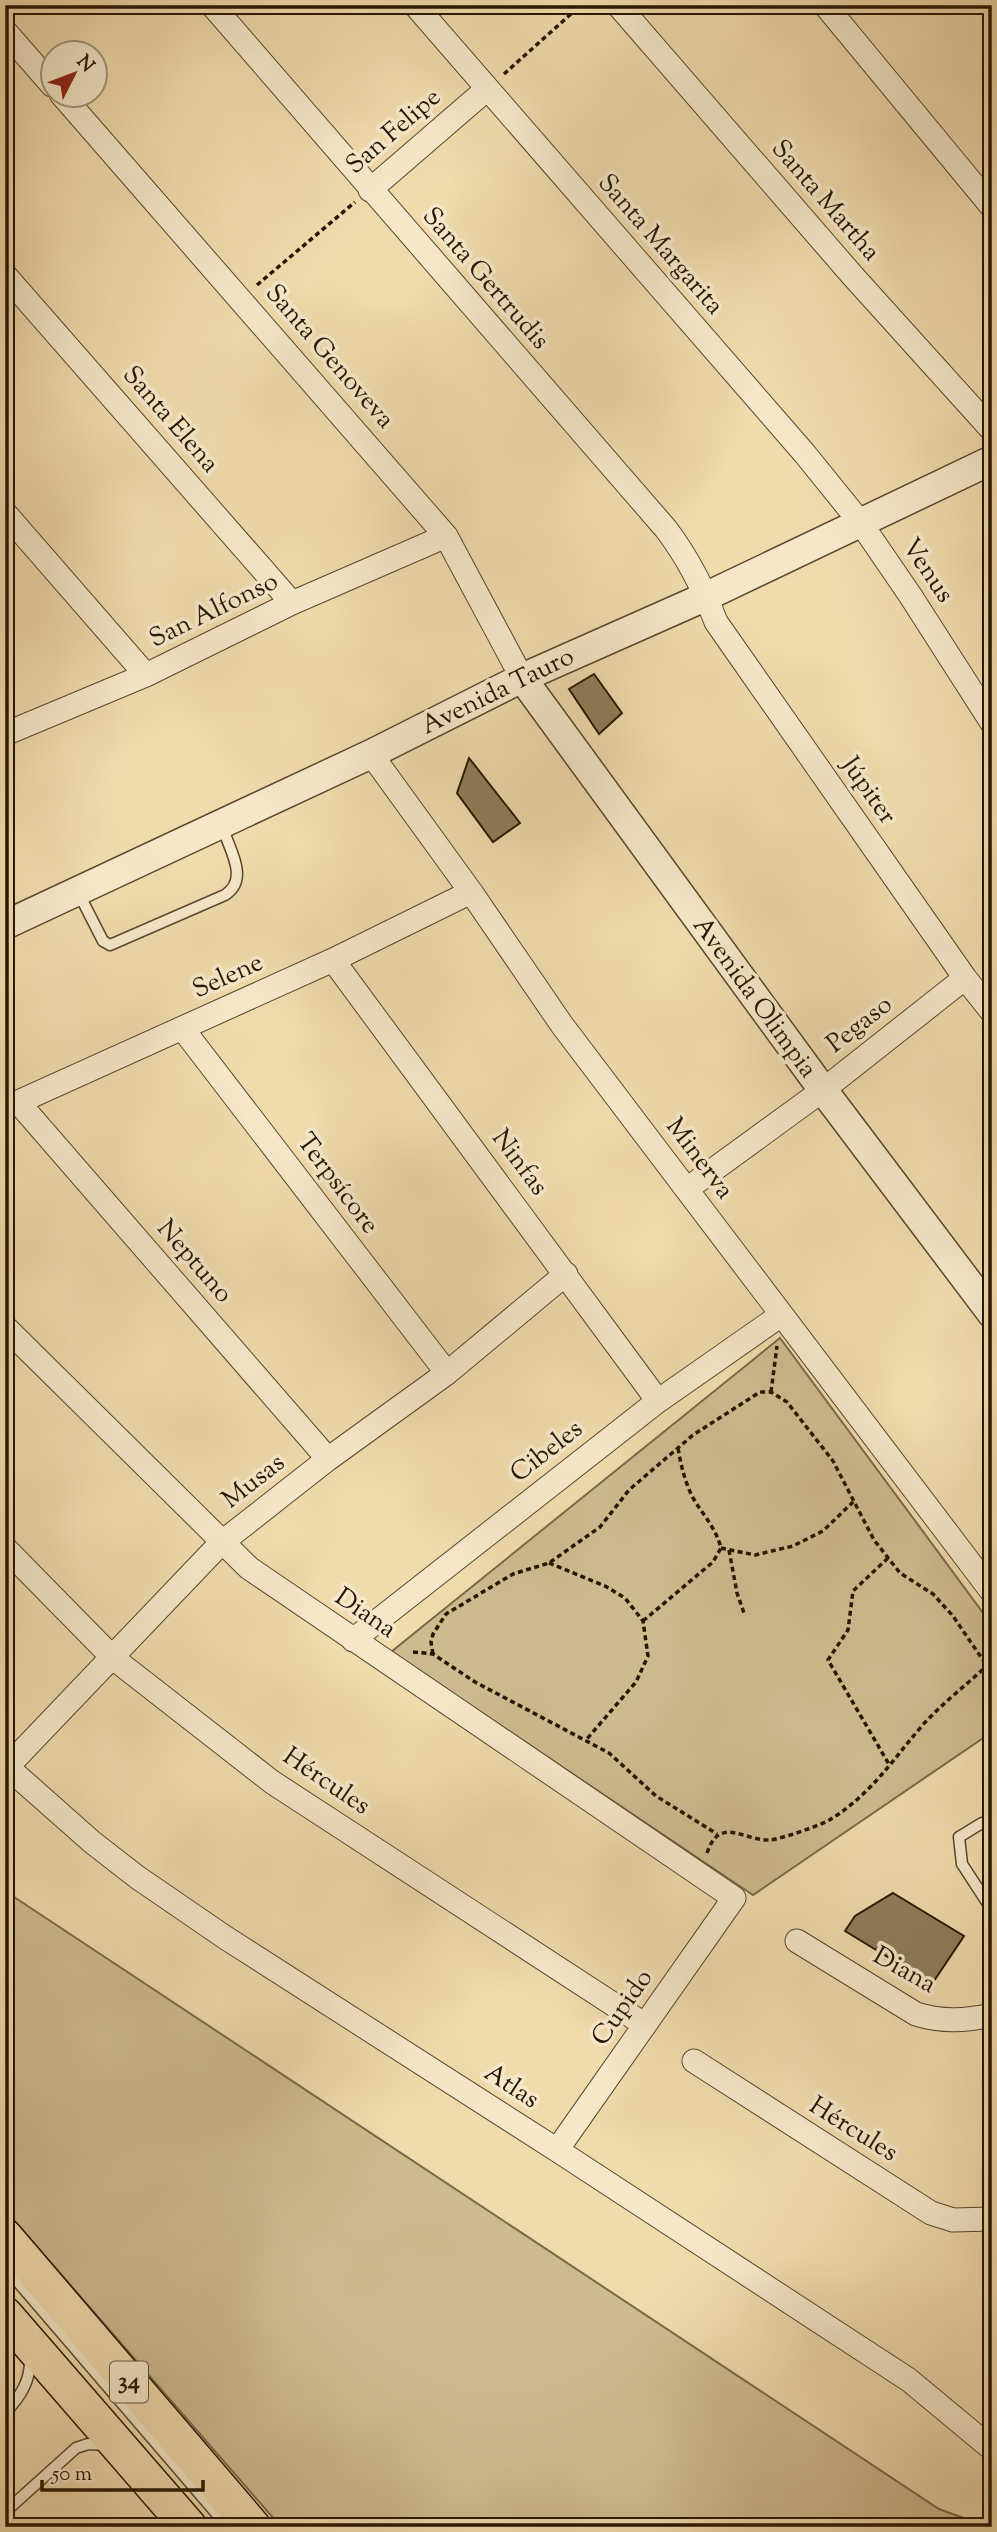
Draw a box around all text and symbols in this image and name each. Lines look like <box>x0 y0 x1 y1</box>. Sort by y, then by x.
north arrow <box>38 38 108 108</box>
text: N <box>70 50 100 79</box>
street label: San Felipe <box>338 80 450 184</box>
street label: Santa Martha <box>762 132 888 270</box>
street label: Santa Margarita <box>588 166 732 324</box>
street label: Santa Gertrudis <box>413 200 557 358</box>
street label: Santa Genoveva <box>256 277 402 437</box>
street label: Santa Elena <box>113 358 227 482</box>
street label: Venus <box>892 531 962 611</box>
street label: San Alfonso <box>143 564 285 658</box>
street label: Avenida Tauro <box>415 639 581 745</box>
street label: Júpiter <box>830 748 905 833</box>
street label: Avenida Olimpia <box>683 910 825 1086</box>
street label: Selene <box>187 945 269 1009</box>
street label: Pegaso <box>819 987 901 1063</box>
street label: Minerva <box>656 1110 742 1208</box>
street label: Ninfas <box>482 1122 556 1204</box>
street label: Terpsícore <box>287 1126 387 1242</box>
street label: Neptuno <box>147 1212 241 1312</box>
street label: Cibeles <box>503 1412 591 1492</box>
street label: Musas <box>215 1446 293 1518</box>
street label: Diana <box>327 1580 403 1648</box>
street label: Hércules <box>275 1739 377 1825</box>
street label: Diana <box>866 1938 942 2004</box>
street label: Cupido <box>583 1962 663 2054</box>
street label: Atlas <box>476 2055 546 2119</box>
street label: Hércules <box>801 2088 905 2172</box>
road number: 34 <box>110 2362 148 2402</box>
scale bar <box>42 2448 203 2492</box>
text: 50 m <box>51 2460 92 2490</box>

